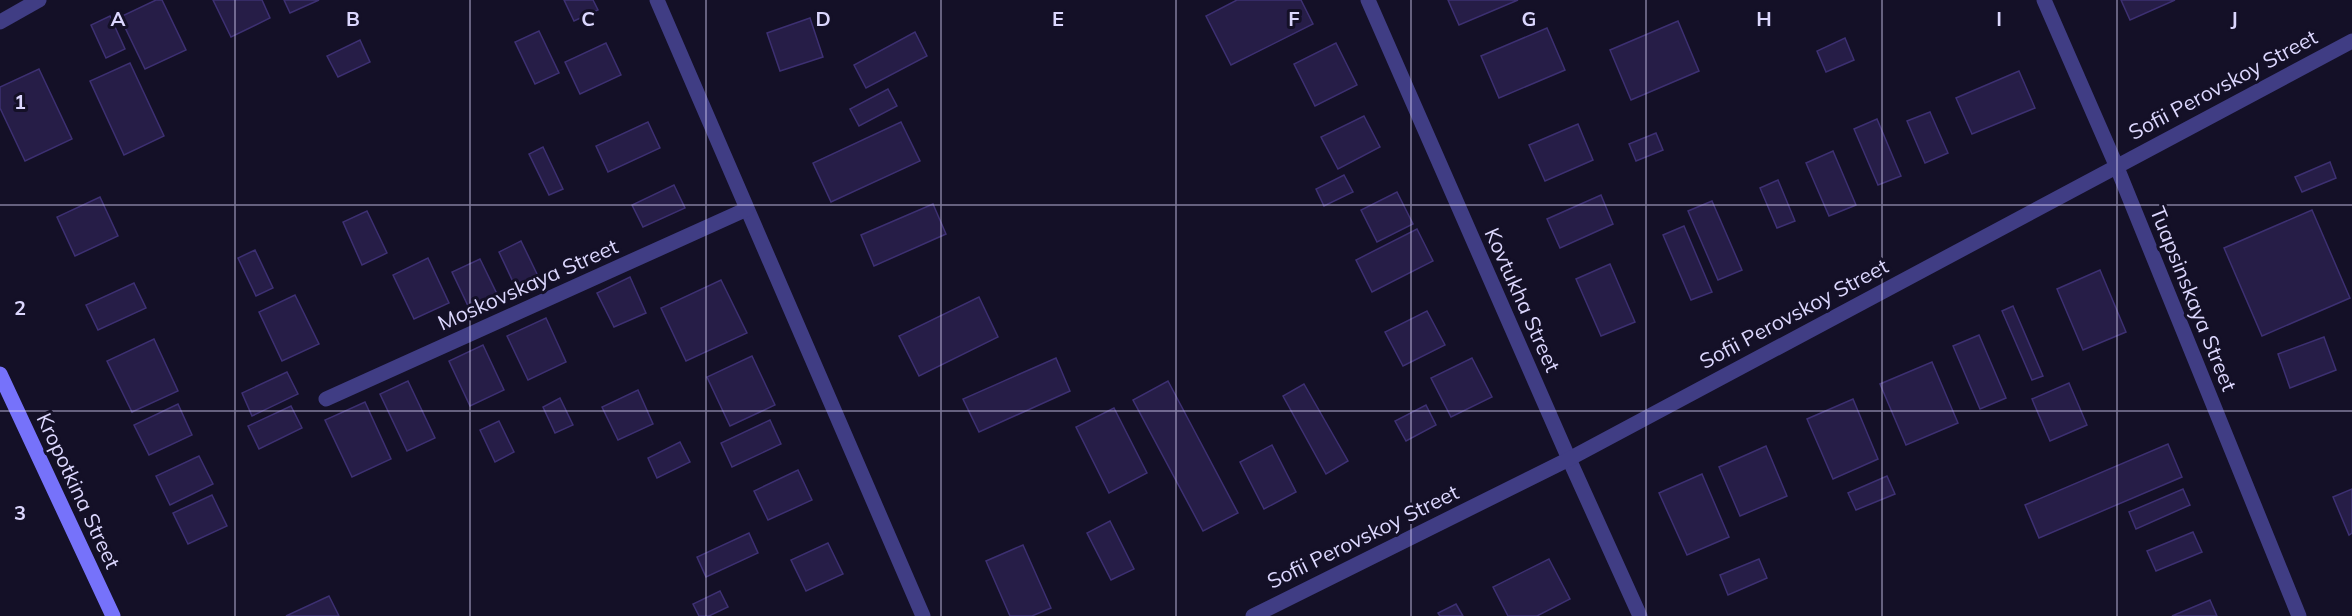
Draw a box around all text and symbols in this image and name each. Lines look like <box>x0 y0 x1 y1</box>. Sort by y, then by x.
text: A <box>111 6 126 31</box>
text: B <box>346 6 360 31</box>
text: C <box>581 6 595 31</box>
text: D <box>815 6 831 31</box>
text: E <box>1052 6 1064 31</box>
text: F <box>1288 6 1300 31</box>
text: G <box>1522 6 1536 31</box>
text: H <box>1756 6 1772 31</box>
text: I <box>1996 6 2002 31</box>
text: J <box>2230 6 2238 31</box>
street label: Sofii Perovskoy Street <box>2124 23 2321 145</box>
text: 1 <box>14 89 26 114</box>
street label: Tuapsinskaya Street <box>2145 202 2243 395</box>
street label: Kovtukha Street <box>1480 224 1566 376</box>
street label: Moskovskaya Street <box>433 233 622 336</box>
street label: Sofii Perovskoy Street <box>1695 252 1892 374</box>
text: 2 <box>14 295 26 320</box>
street label: Kropotkina Street <box>31 409 126 573</box>
street label: Sofii Perovskoy Street <box>1263 478 1463 594</box>
text: 3 <box>14 500 26 525</box>

